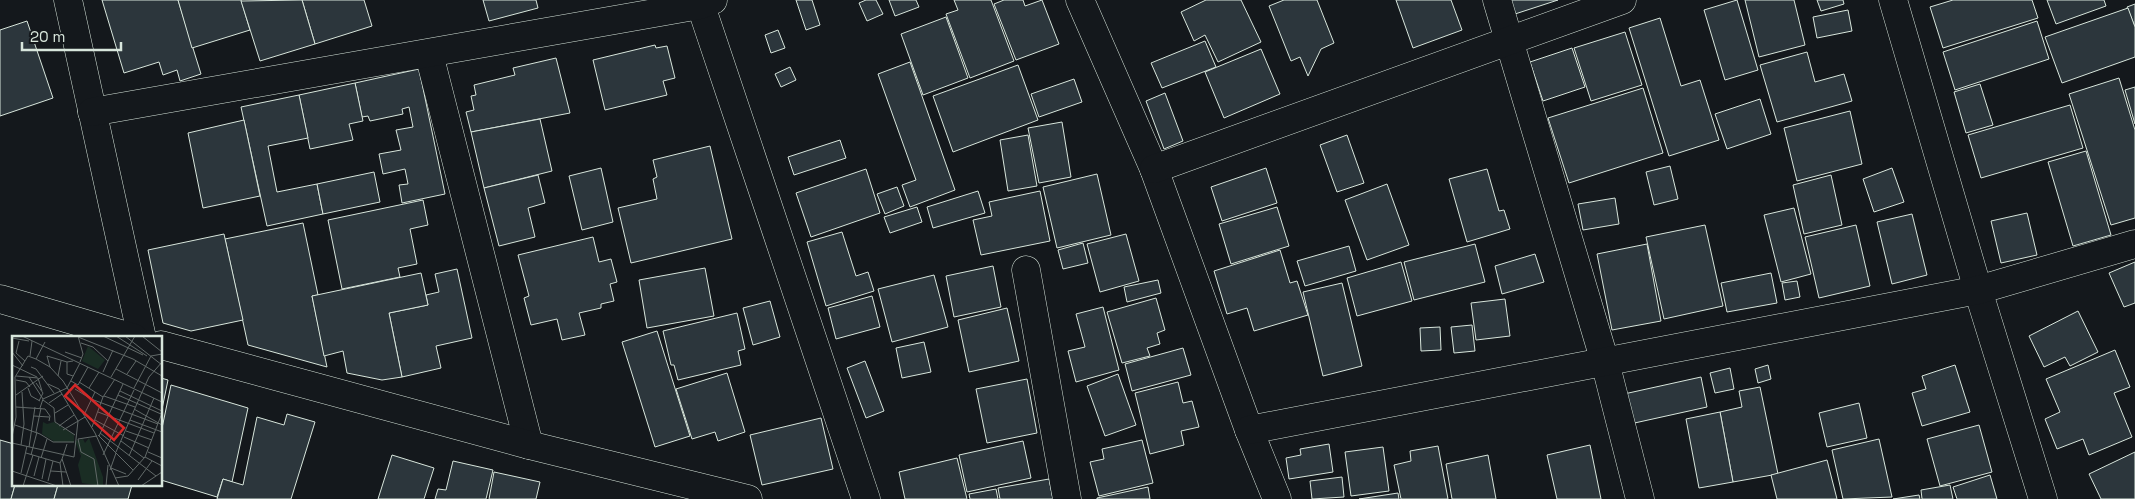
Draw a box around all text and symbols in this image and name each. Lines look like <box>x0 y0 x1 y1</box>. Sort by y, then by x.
scale bar <box>22 20 121 52</box>
text: 20 m <box>30 27 65 46</box>
inset map <box>12 336 162 486</box>

